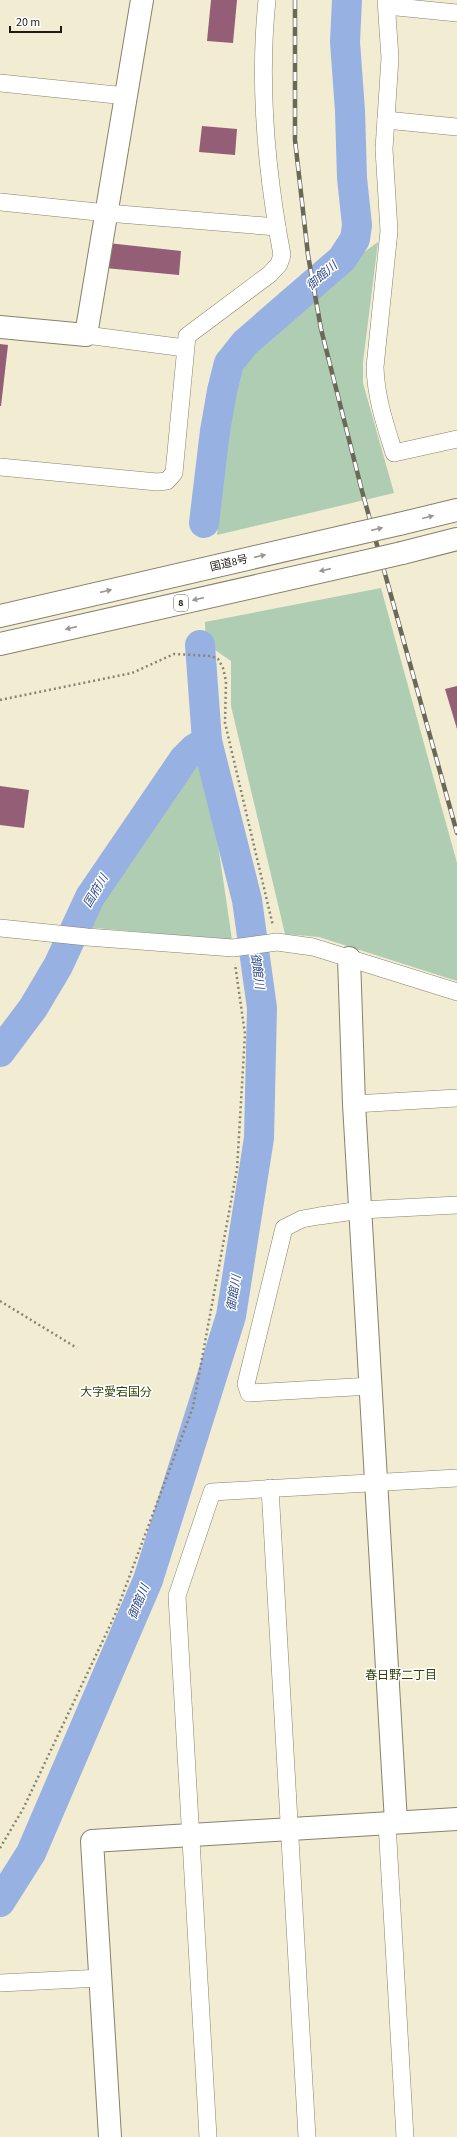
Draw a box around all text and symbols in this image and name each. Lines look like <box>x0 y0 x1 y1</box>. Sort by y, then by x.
scale bar <box>10 8 61 34</box>
text: 20 m <box>16 14 40 31</box>
water label: 御館川 <box>303 256 343 294</box>
one-way arrow <box>422 513 434 519</box>
one-way arrow <box>371 525 383 531</box>
street label: 国道8号 <box>209 551 249 575</box>
one-way arrow <box>254 552 266 558</box>
one-way arrow <box>319 568 331 574</box>
one-way arrow <box>100 587 112 593</box>
road number: 8 <box>174 595 188 611</box>
one-way arrow <box>192 597 204 603</box>
one-way arrow <box>65 626 77 632</box>
water label: 国府川 <box>79 869 114 911</box>
water label: 御館川 <box>246 952 268 992</box>
water label: 御館川 <box>223 1272 246 1312</box>
district label: 大字愛宕国分 <box>80 1384 152 1401</box>
water label: 御館川 <box>124 1580 155 1622</box>
district label: 春日野二丁目 <box>365 1667 437 1684</box>

